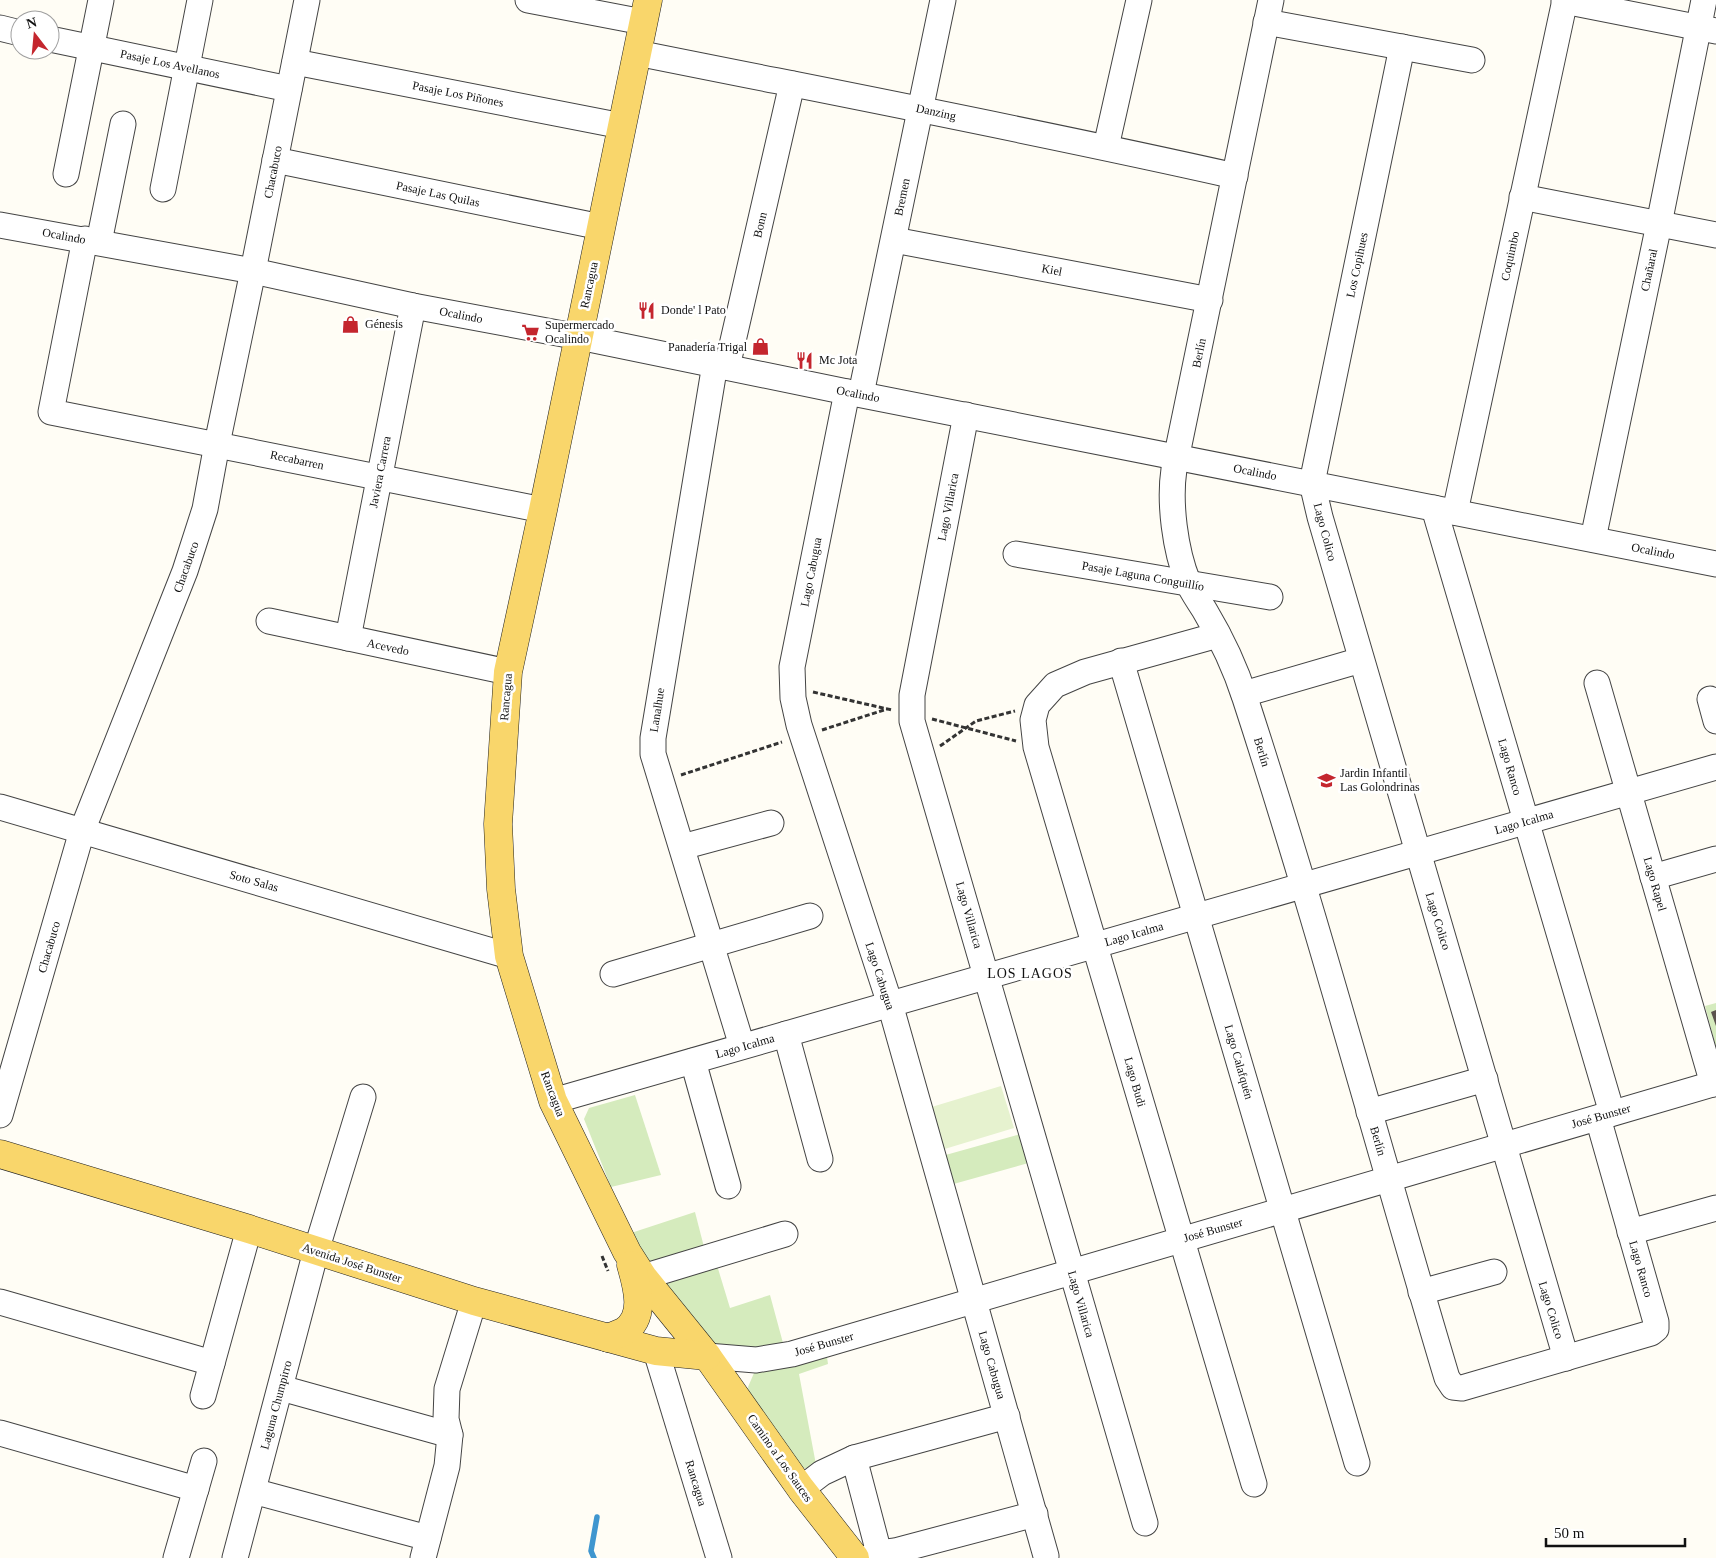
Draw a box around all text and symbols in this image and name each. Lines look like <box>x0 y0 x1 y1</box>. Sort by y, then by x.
north arrow <box>10 10 60 60</box>
text: N <box>25 14 38 32</box>
street label: Pasaje Los Avellanos <box>119 47 222 81</box>
street label: Pasaje Los Piñones <box>411 78 505 110</box>
street label: Danzing <box>915 101 957 123</box>
street label: Chacabuco <box>261 144 285 200</box>
street label: Bremen <box>891 177 913 217</box>
street label: Pasaje Las Quilas <box>395 178 482 210</box>
street label: Bonn <box>750 211 770 239</box>
street label: Ocalindo <box>41 225 87 247</box>
street label: Coquimbo <box>1498 230 1522 282</box>
street label: Los Copihues <box>1343 231 1371 299</box>
street label: Chañaral <box>1638 247 1660 293</box>
street label: Rancagua <box>577 260 601 310</box>
street label: Kiel <box>1041 261 1064 279</box>
restaurant icon: Donde' l Pato <box>637 300 657 320</box>
place label: Donde' l Pato <box>661 303 726 317</box>
street label: Ocalindo <box>438 304 484 326</box>
shop icon: Génesis <box>341 314 361 334</box>
place label: Génesis <box>365 317 403 331</box>
place label: Supermercado Ocalindo <box>545 318 614 346</box>
supermarket icon: Supermercado Ocalindo <box>521 322 541 342</box>
shop icon: Panadería Trigal <box>751 337 771 357</box>
street label: Berlín <box>1189 337 1209 369</box>
place label: Panadería Trigal <box>668 340 748 354</box>
restaurant icon: Mc Jota <box>795 350 815 370</box>
place label: Mc Jota <box>819 353 858 367</box>
street label: Ocalindo <box>835 383 881 405</box>
street label: Javiera Carrera <box>366 434 394 509</box>
street label: Recabarren <box>269 447 325 473</box>
street label: Ocalindo <box>1232 461 1278 483</box>
street label: Lago Villarica <box>935 471 962 542</box>
street label: Lago Colico <box>1311 501 1339 563</box>
street label: Lago Cabugua <box>797 535 825 608</box>
street label: Chacabuco <box>170 540 202 594</box>
street label: Ocalindo <box>1630 540 1676 562</box>
street label: Pasaje Laguna Conguillío <box>1081 558 1205 594</box>
street label: Acevedo <box>366 636 410 658</box>
street label: Rancagua <box>497 672 515 721</box>
street label: Lanalhue <box>647 687 667 733</box>
street label: Berlín <box>1251 736 1273 768</box>
street label: Lago Ranco <box>1495 737 1525 797</box>
place label: Jardin Infantil Las Golondrinas <box>1340 766 1420 794</box>
school or university icon: Jardin Infantil Las Golondrinas <box>1316 770 1336 790</box>
street label: Lago Icalma <box>1493 807 1556 837</box>
street label: Lago Rapel <box>1641 855 1670 913</box>
street label: Soto Salas <box>228 867 280 895</box>
street label: Lago Villarica <box>953 880 985 951</box>
street label: Lago Colico <box>1423 890 1453 952</box>
street label: Chacabuco <box>35 919 63 975</box>
street label: Lago Icalma <box>1103 919 1166 949</box>
street label: Lago Cabugua <box>862 940 898 1012</box>
district label: LOS LAGOS <box>987 966 1073 981</box>
street label: Lago Calafquén <box>1222 1023 1256 1101</box>
street label: Lago Icalma <box>714 1031 777 1061</box>
street label: Lago Budi <box>1121 1056 1149 1109</box>
street label: Rancagua <box>538 1069 568 1119</box>
street label: José Bunster <box>1570 1101 1632 1131</box>
street label: Berlín <box>1367 1125 1389 1157</box>
street label: José Bunster <box>1182 1215 1244 1245</box>
street label: Lago Ranco <box>1626 1239 1656 1299</box>
street label: Avenida José Bunster <box>300 1240 404 1286</box>
street label: Lago Villarica <box>1065 1269 1097 1340</box>
street label: Lago Colico <box>1536 1279 1566 1341</box>
street label: José Bunster <box>793 1329 855 1359</box>
street label: Lago Cabugua <box>976 1329 1009 1401</box>
street label: Laguna Chumpirro <box>257 1359 295 1451</box>
street label: Camino a Los Sauces <box>745 1412 816 1505</box>
street label: Rancagua <box>682 1458 710 1508</box>
scale bar <box>1546 1516 1685 1548</box>
text: 50 m <box>1554 1525 1585 1541</box>

